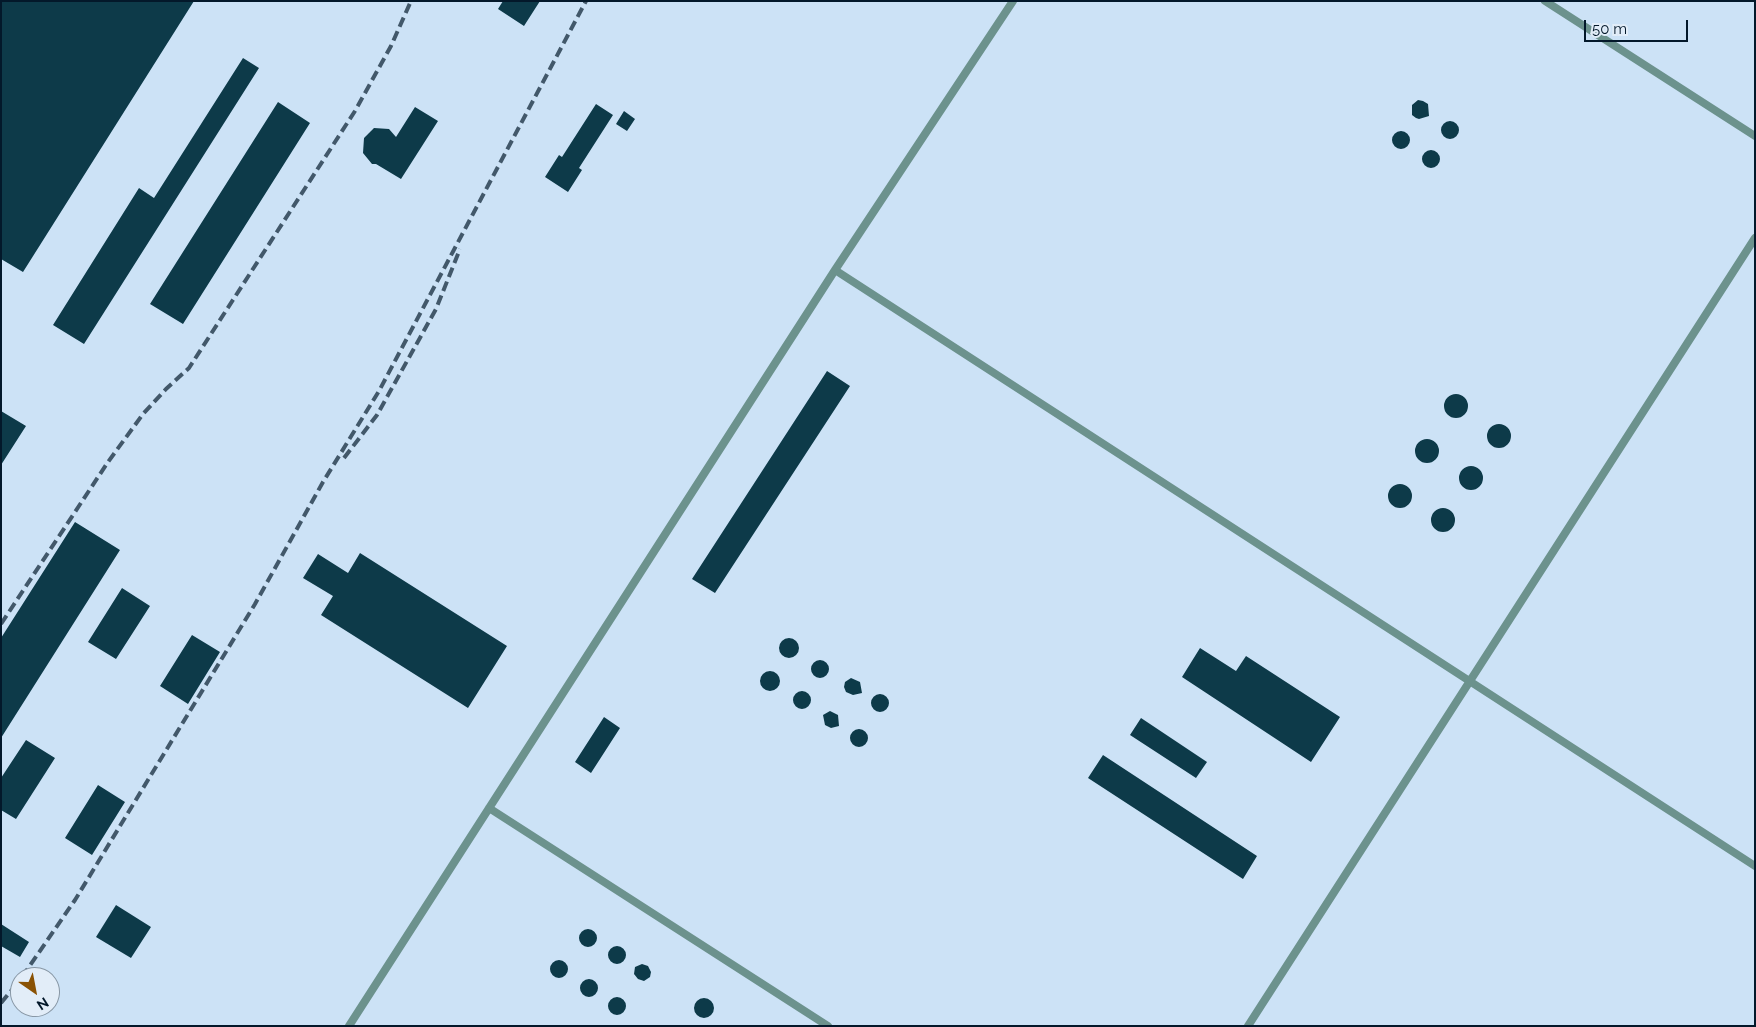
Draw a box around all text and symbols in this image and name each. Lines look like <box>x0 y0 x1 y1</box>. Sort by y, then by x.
scale bar <box>1586 10 1690 42</box>
text: 50 m <box>1592 20 1627 38</box>
north arrow <box>10 967 60 1017</box>
text: N <box>34 994 51 1013</box>

